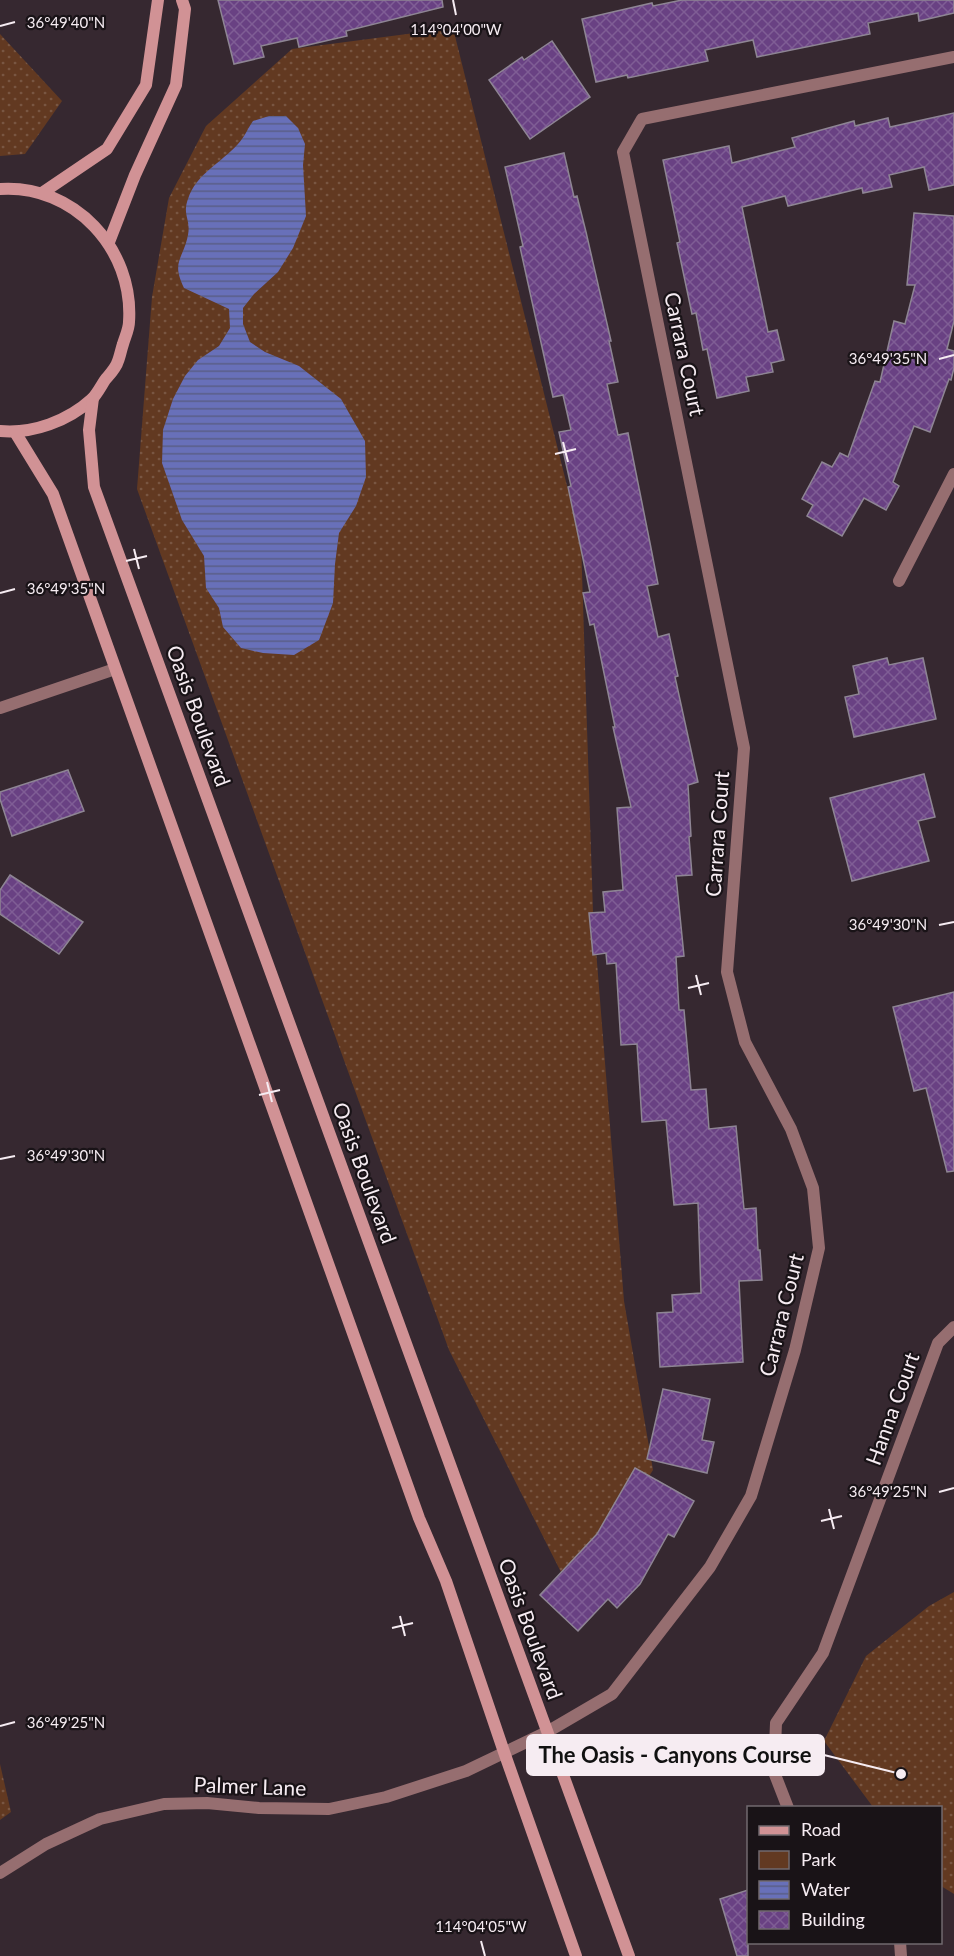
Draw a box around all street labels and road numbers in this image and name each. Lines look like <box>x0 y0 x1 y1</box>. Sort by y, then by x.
street label: Carrara Court <box>660 290 711 418</box>
street label: Oasis Boulevard <box>162 641 237 790</box>
street label: Carrara Court <box>700 770 733 898</box>
street label: Oasis Boulevard <box>328 1098 403 1247</box>
street label: Carrara Court <box>753 1250 808 1379</box>
street label: Hanna Court <box>860 1348 924 1468</box>
street label: Oasis Boulevard <box>494 1554 569 1703</box>
street label: Palmer Lane <box>193 1771 307 1800</box>

